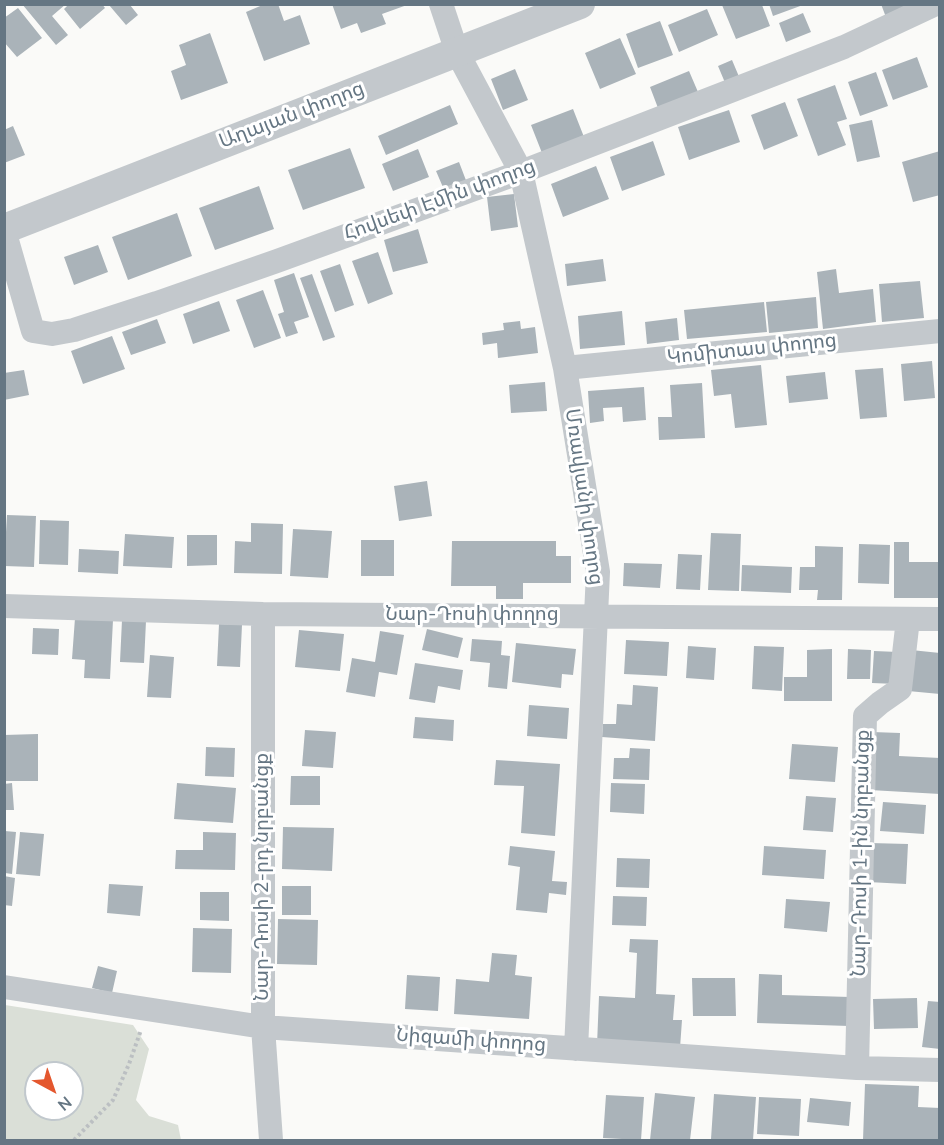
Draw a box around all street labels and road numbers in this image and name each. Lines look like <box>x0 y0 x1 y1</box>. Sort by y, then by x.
street label: Աղայան փողոց <box>216 77 368 155</box>
street label: Հովսեփ Էմին փողոց <box>341 155 539 247</box>
street label: Կոմիտաս փողոց <box>666 329 838 371</box>
street label: Մռավյանի փողոց <box>559 407 607 587</box>
street label: Նար-Դոսի փողոց <box>385 603 559 627</box>
street label: Նար-Դոսի 1-ին նրբանցք <box>848 729 876 977</box>
street label: Նար-Դոսի 2-րդ նրբանցք <box>251 753 275 1001</box>
street label: Նիզամի փողոց <box>395 1024 547 1058</box>

